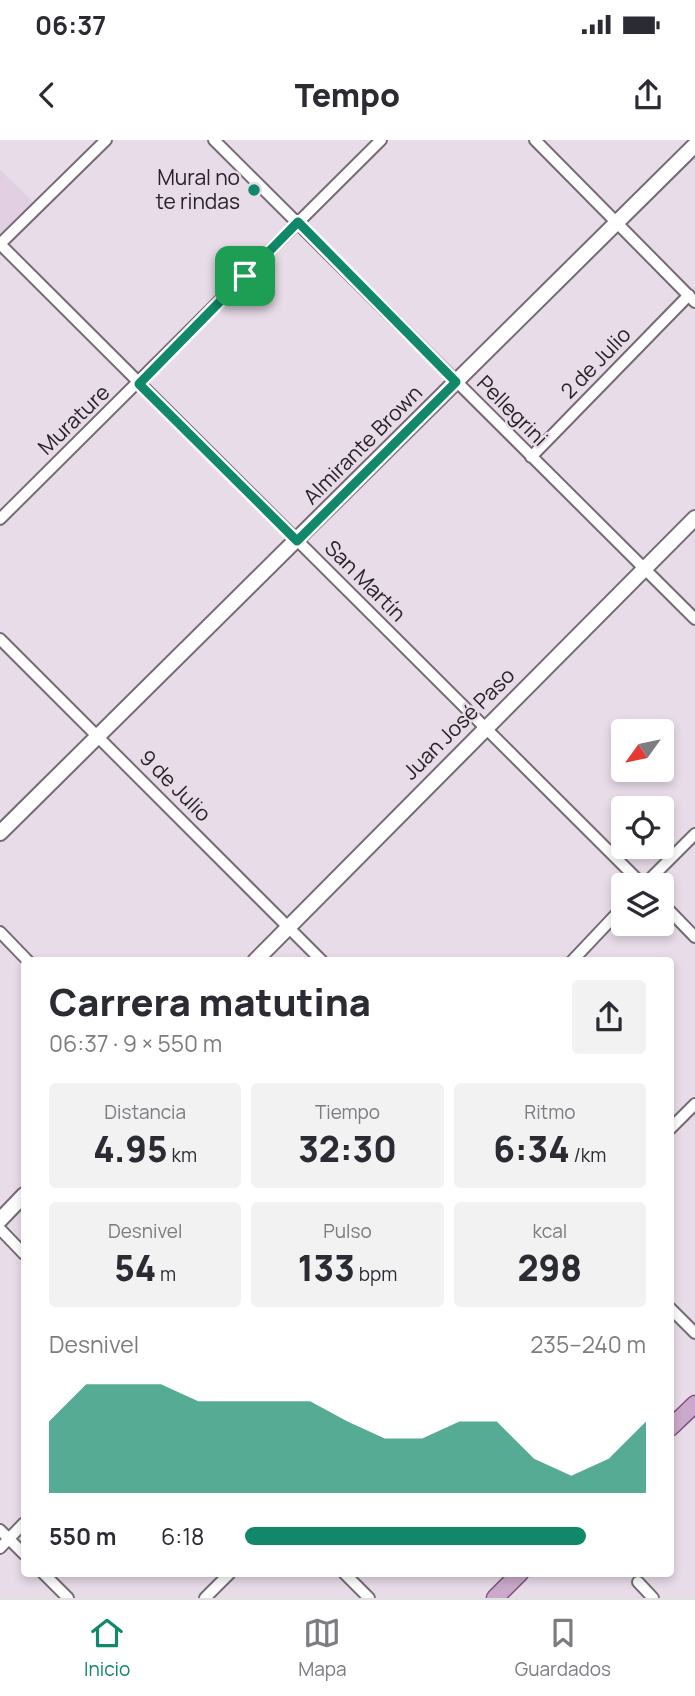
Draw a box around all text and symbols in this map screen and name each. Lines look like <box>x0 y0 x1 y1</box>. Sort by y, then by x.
text: 06:37 <box>35 7 106 43</box>
text: Tempo <box>295 73 400 117</box>
icon: back <box>28 76 66 114</box>
icon: share <box>629 76 667 114</box>
place label: Mural no te rindas <box>156 163 240 215</box>
marker: Mural no te rindas <box>246 182 262 198</box>
pin <box>215 246 275 306</box>
icon: arrive <box>226 257 264 295</box>
street label: 2 de Julio <box>554 320 636 404</box>
street label: Pellegrini <box>471 369 554 452</box>
street label: Murature <box>31 378 115 460</box>
street label: Almirante Brown <box>297 379 428 510</box>
street label: San Martín <box>319 534 412 627</box>
street label: Juan José Paso <box>396 661 520 785</box>
north arrow <box>611 719 674 782</box>
map controls <box>611 719 674 936</box>
street label: 9 de Julio <box>134 743 218 827</box>
button: locate <box>611 796 674 859</box>
button: layers <box>611 873 674 936</box>
text: Carrera matutina <box>49 975 371 1027</box>
button: share <box>572 980 646 1054</box>
text: 06:37 · 9 × 550 m <box>49 1027 222 1059</box>
text: Distancia <box>104 1099 186 1125</box>
text: Tiempo <box>315 1099 380 1125</box>
text: Ritmo <box>524 1099 575 1125</box>
text: 4.95 <box>93 1125 168 1173</box>
text: 32:30 <box>298 1125 397 1173</box>
text: 6:34 <box>493 1125 570 1173</box>
text: km <box>168 1142 197 1168</box>
text: /km <box>570 1142 606 1168</box>
text: Desnivel <box>108 1218 182 1244</box>
text: Pulso <box>323 1218 372 1244</box>
text: kcal <box>532 1218 567 1244</box>
text: 54 <box>114 1244 156 1292</box>
text: 133 <box>298 1244 355 1292</box>
text: 298 <box>517 1244 582 1292</box>
text: m <box>156 1261 176 1287</box>
text: bpm <box>355 1261 397 1287</box>
text: Desnivel <box>49 1328 139 1360</box>
text: 235–240 m <box>530 1328 646 1360</box>
text: 550 m <box>49 1520 116 1552</box>
text: 6:18 <box>161 1520 204 1552</box>
tab: Inicio <box>84 1614 130 1682</box>
tab: Mapa <box>298 1614 347 1682</box>
tab: Guardados <box>515 1614 611 1682</box>

